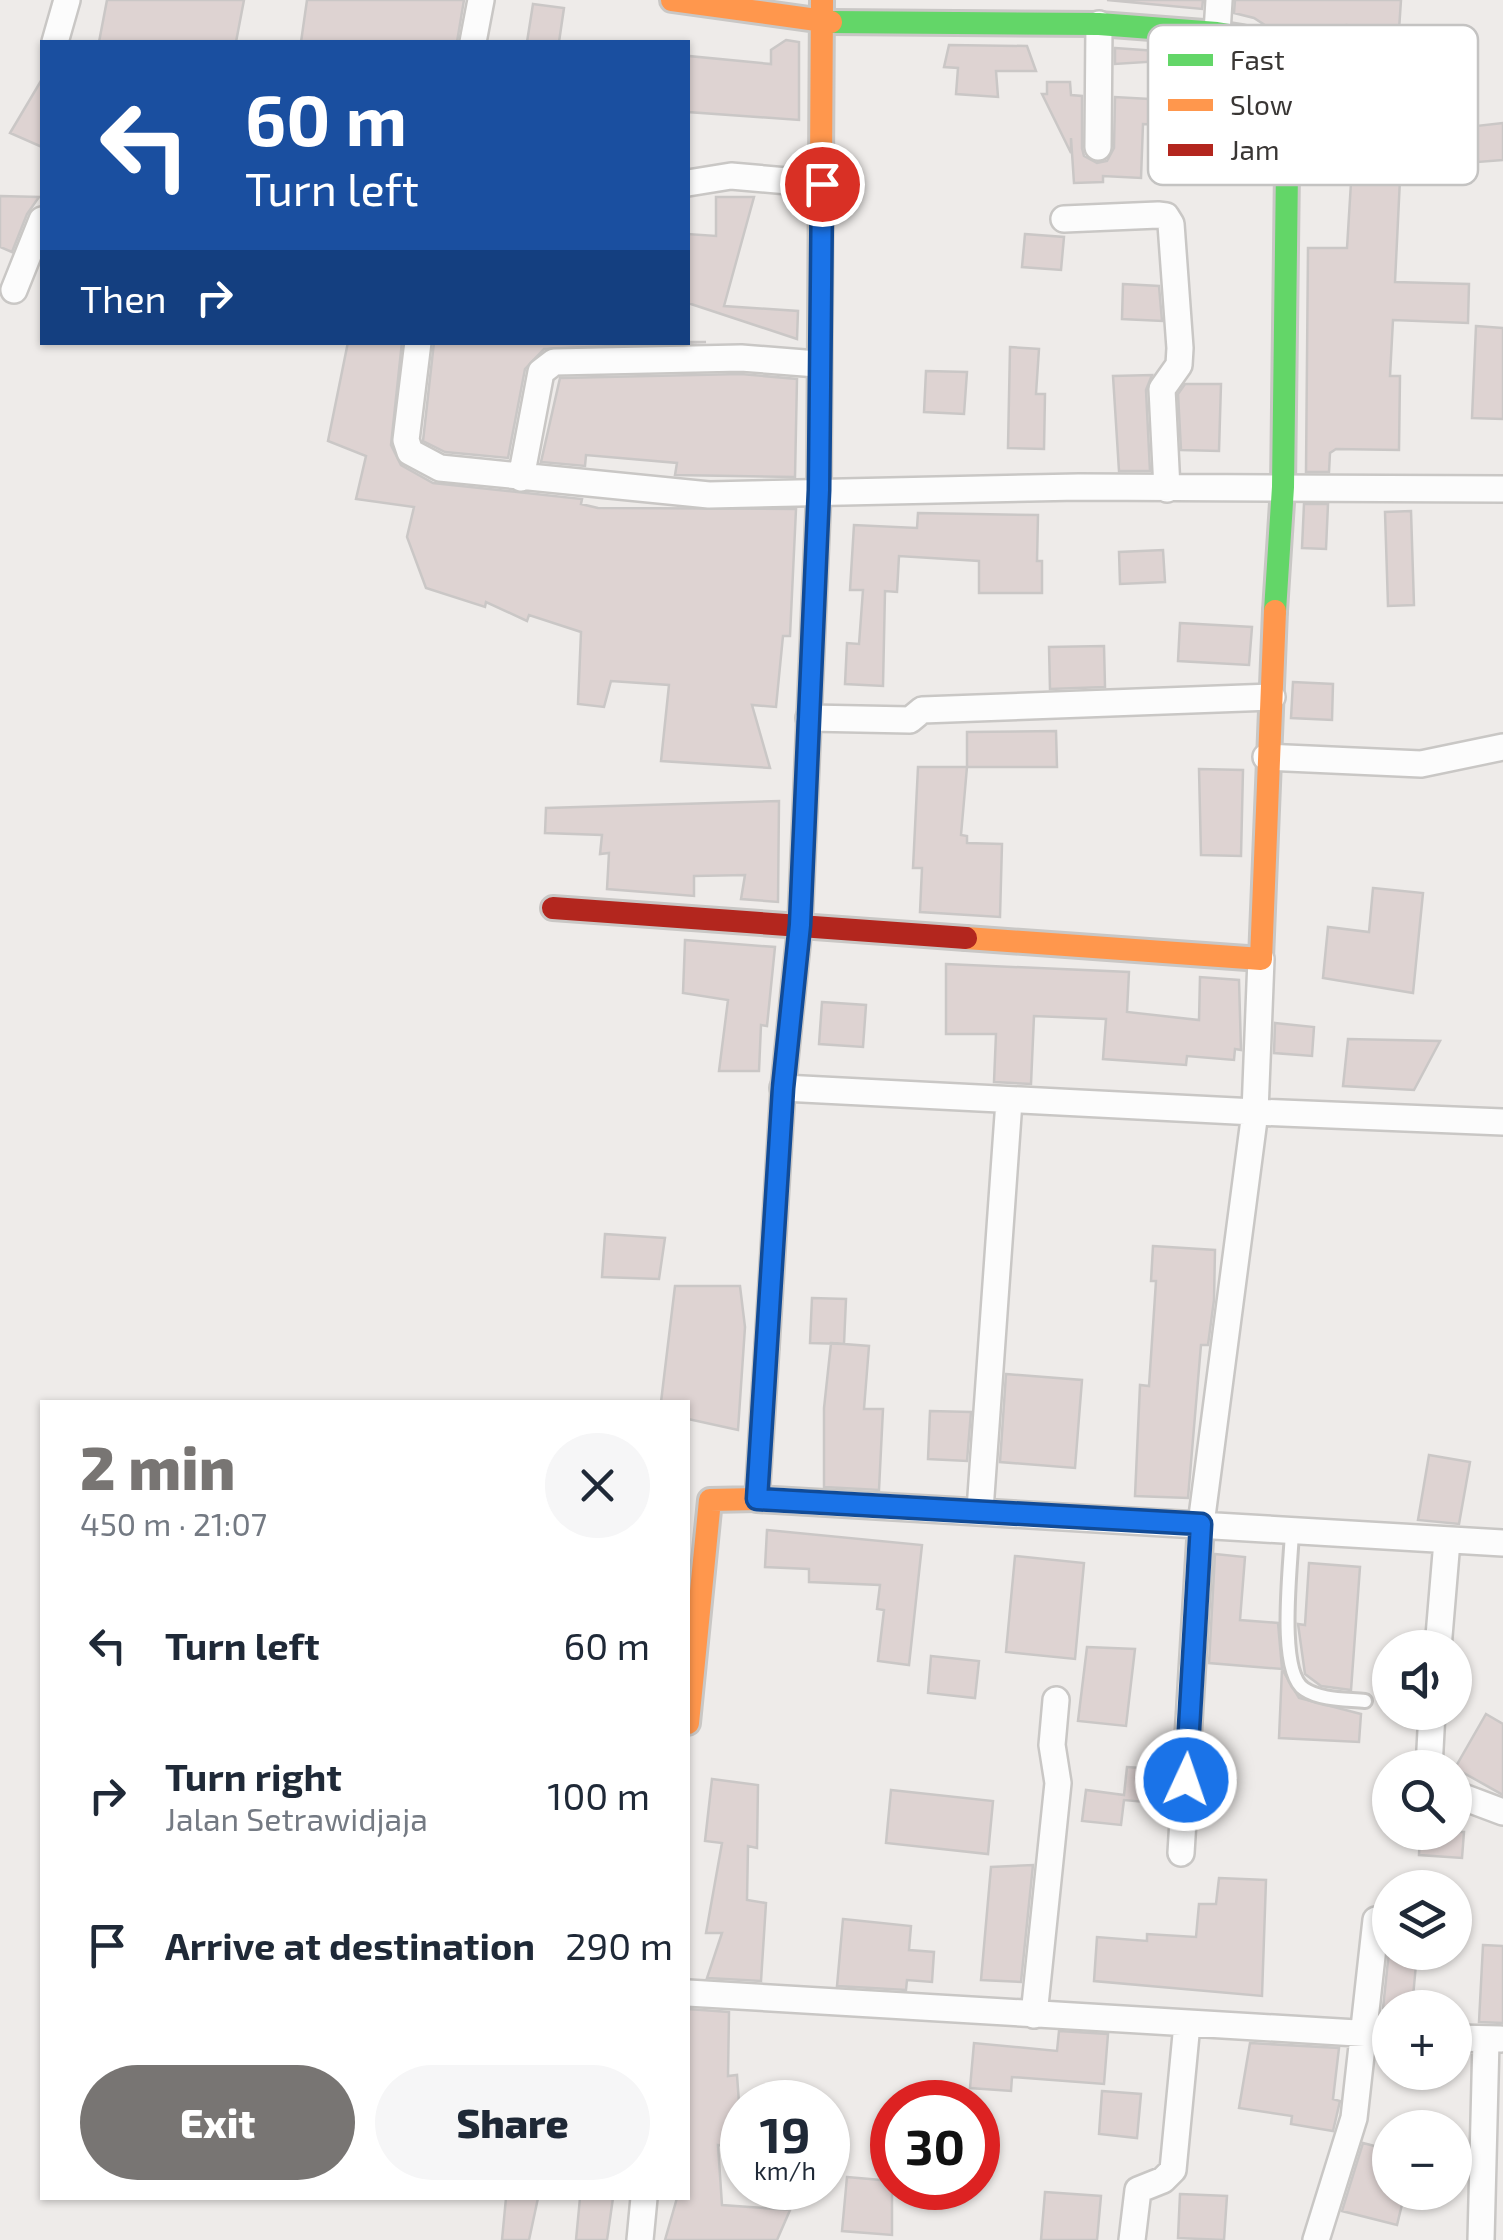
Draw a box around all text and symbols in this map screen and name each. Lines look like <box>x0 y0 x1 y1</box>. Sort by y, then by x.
legend <box>1148 25 1478 185</box>
text: Fast <box>1230 42 1285 76</box>
text: 60 m <box>245 76 407 160</box>
icon: left <box>80 80 210 210</box>
text: Slow <box>1230 87 1293 121</box>
text: Jam <box>1230 132 1279 166</box>
pin <box>780 142 865 227</box>
icon: arrive <box>795 157 850 212</box>
text: Turn left <box>245 161 419 215</box>
icon: right <box>187 270 242 325</box>
text: Then <box>80 275 167 321</box>
text: 2 min <box>80 1430 235 1502</box>
button: close <box>545 1433 650 1538</box>
text: 450 m · 21:07 <box>80 1504 267 1542</box>
icon: left <box>80 1618 135 1673</box>
text: Turn left <box>165 1622 320 1668</box>
text: 60 m <box>564 1622 650 1668</box>
map controls <box>1372 1630 1472 2210</box>
button: sound <box>1372 1630 1472 1730</box>
position arrow <box>1134 1728 1238 1832</box>
button: search <box>1372 1750 1472 1850</box>
text: Turn right <box>165 1753 342 1799</box>
icon: right <box>80 1768 135 1823</box>
text: 100 m <box>547 1772 650 1818</box>
text: Jalan Setrawidjaja <box>165 1799 428 1837</box>
button: layers <box>1372 1870 1472 1970</box>
icon: arrive <box>80 1918 135 1973</box>
text: Arrive at destination <box>165 1922 535 1968</box>
text: 290 m <box>565 1922 673 1968</box>
button: + <box>1372 1990 1472 2090</box>
button: Exit <box>80 2065 355 2180</box>
button: Share <box>375 2065 650 2180</box>
speed limit sign: 30 <box>870 2080 1000 2210</box>
text: 19 <box>759 2103 811 2163</box>
button: − <box>1372 2110 1472 2210</box>
text: km/h <box>754 2155 816 2185</box>

